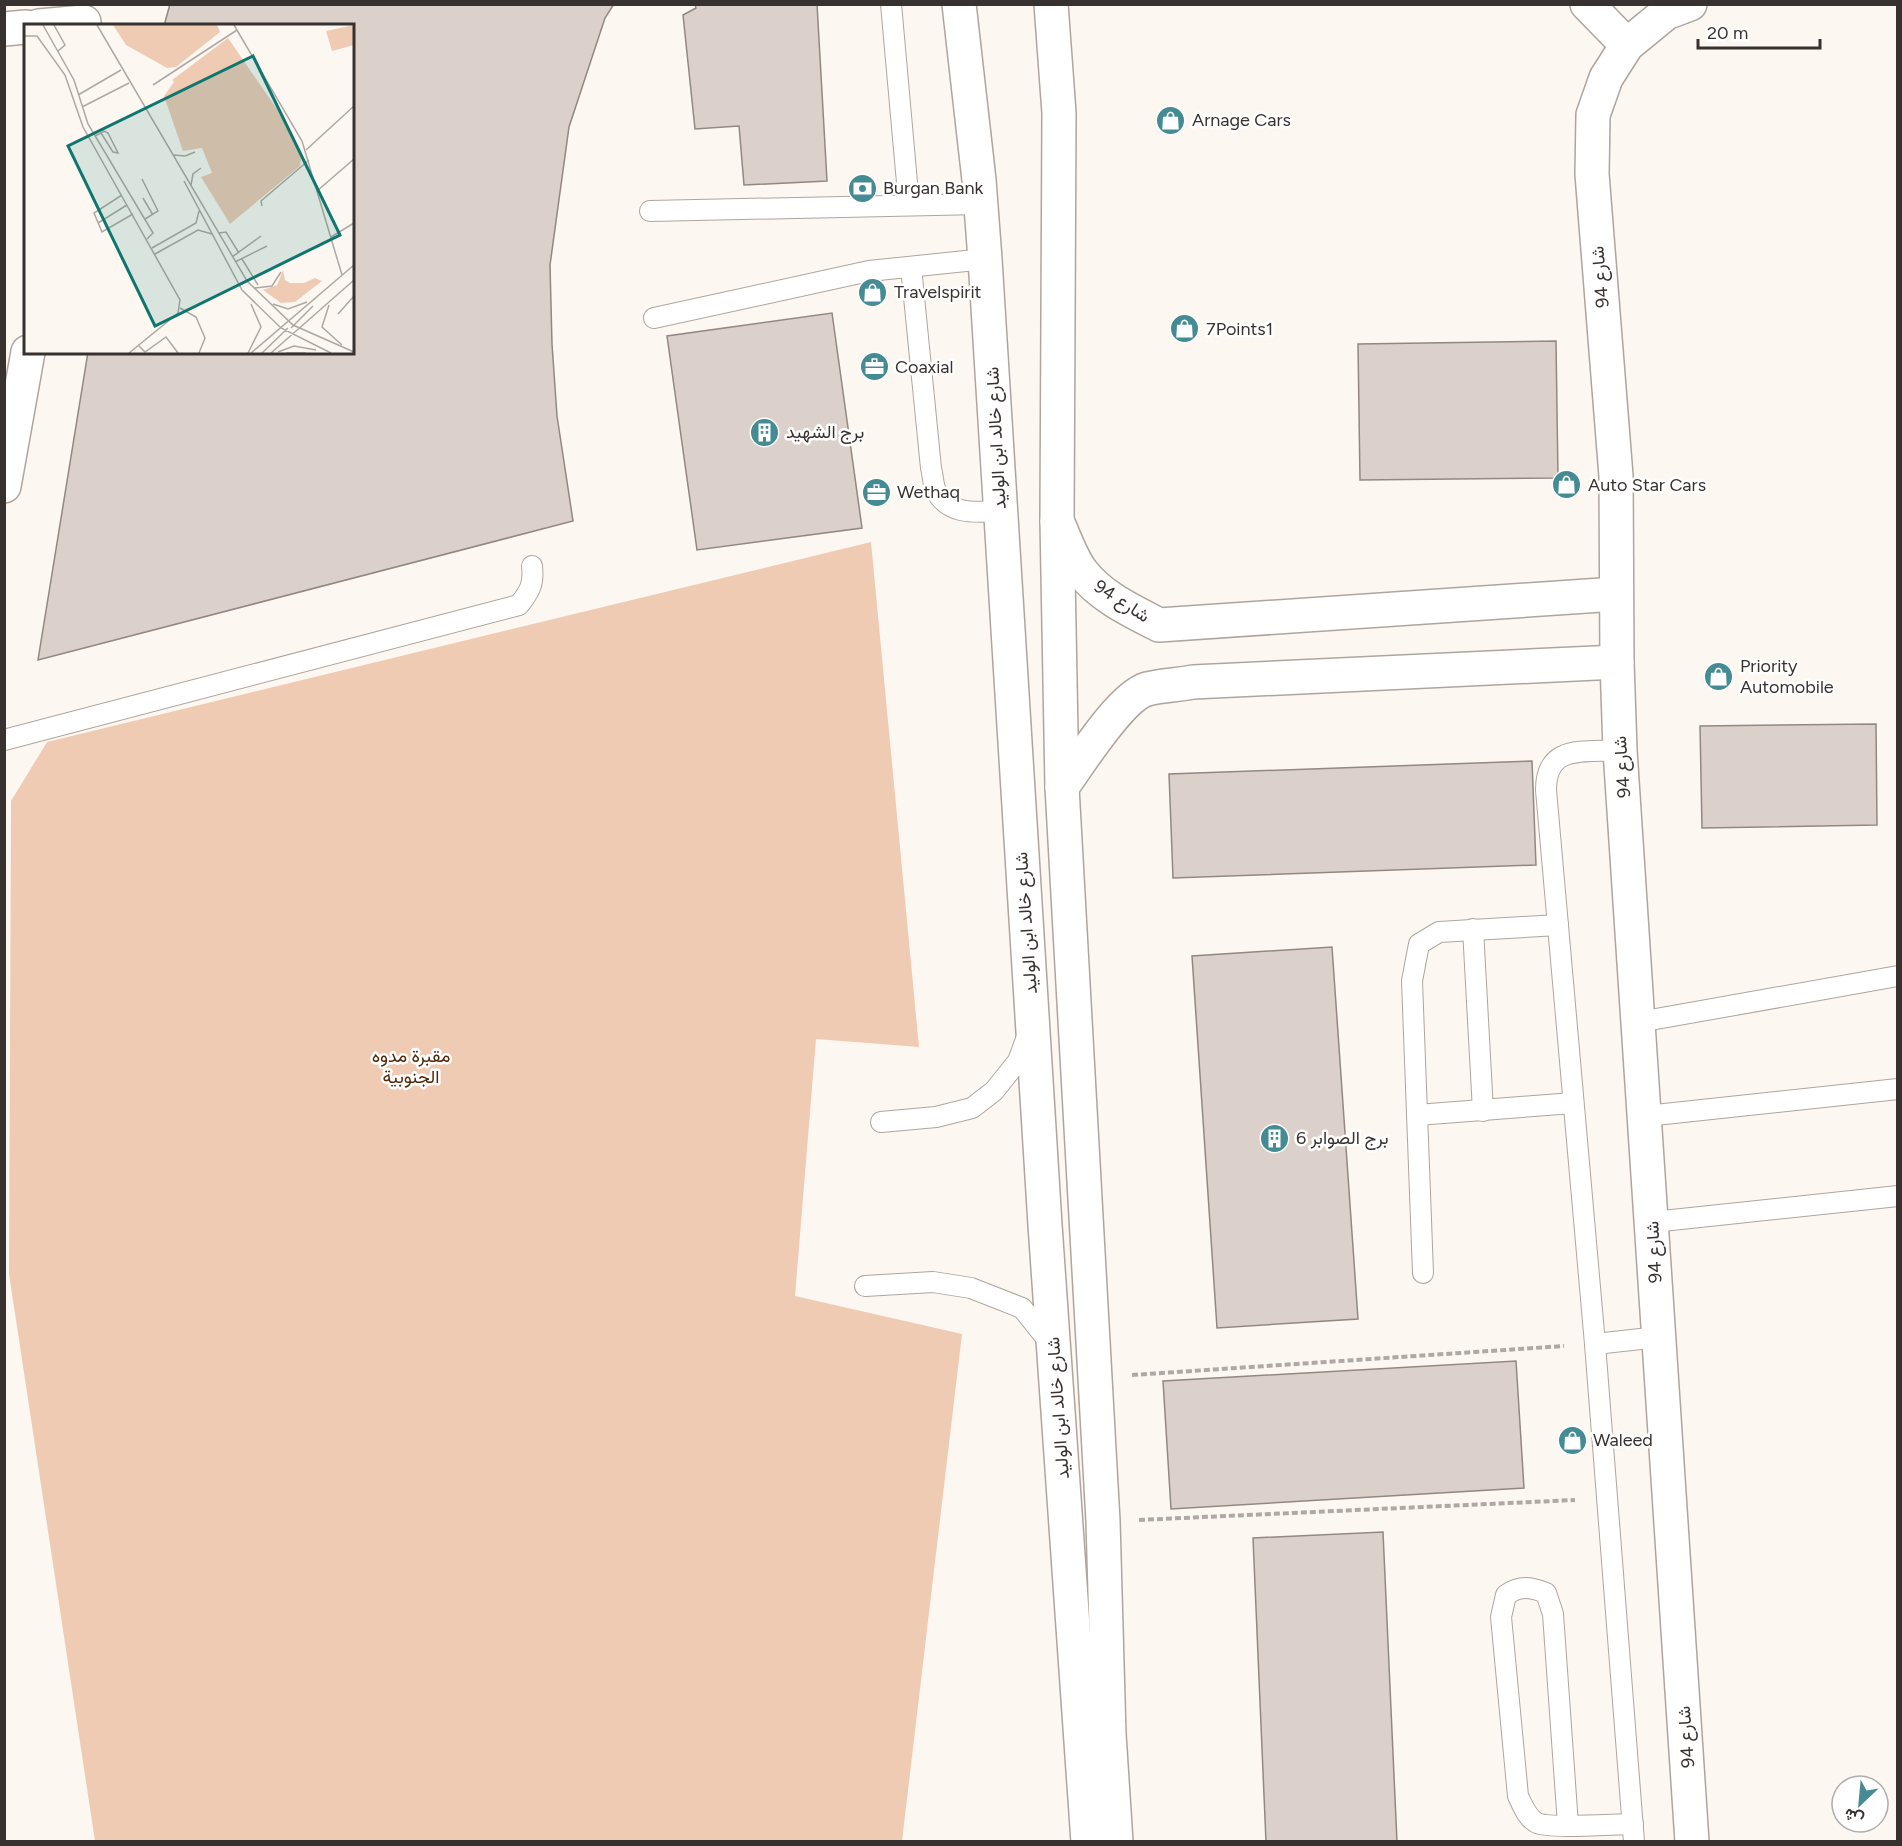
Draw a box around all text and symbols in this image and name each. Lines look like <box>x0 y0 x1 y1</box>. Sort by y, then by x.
scale bar <box>1698 12 1820 50</box>
text: 20 m <box>1707 22 1748 44</box>
inset map <box>24 24 354 354</box>
shop icon: Arnage Cars <box>1155 104 1187 136</box>
place label: Arnage Cars <box>1192 109 1291 131</box>
bank icon: Burgan Bank <box>846 172 878 204</box>
place label: Burgan Bank <box>883 177 984 199</box>
street label: شارع 94 <box>1586 245 1615 309</box>
shop icon: Travelspirit <box>857 276 889 308</box>
place label: Travelspirit <box>894 281 982 303</box>
shop icon: 7Points1 <box>1169 313 1201 345</box>
place label: 7Points1 <box>1206 318 1273 340</box>
office icon: Coaxial <box>858 351 890 383</box>
place label: Coaxial <box>895 356 953 378</box>
street label: شارع خالد ابن الوليد <box>981 366 1012 510</box>
building icon: برج الشهيد <box>749 416 781 448</box>
place label: برج الشهيد <box>786 421 864 444</box>
shop icon: Auto Star Cars <box>1551 469 1583 501</box>
place label: Auto Star Cars <box>1588 474 1706 496</box>
office icon: Wethaq <box>860 476 892 508</box>
place label: Wethaq <box>897 481 960 503</box>
street label: شارع 94 <box>1089 575 1154 628</box>
place label: Priority Automobile <box>1740 655 1834 698</box>
shop icon: Priority Automobile <box>1703 660 1735 692</box>
street label: شارع 94 <box>1609 735 1636 799</box>
street label: شارع خالد ابن الوليد <box>1010 851 1043 995</box>
park label: مقبرة مدوه الجنوبية <box>372 1045 450 1088</box>
building icon: برج الصوابر 6 <box>1259 1122 1291 1154</box>
place label: برج الصوابر 6 <box>1296 1127 1389 1150</box>
street label: شارع 94 <box>1641 1220 1668 1284</box>
street label: شارع خالد ابن الوليد <box>1042 1336 1075 1480</box>
shop icon: Waleed <box>1556 1424 1588 1456</box>
place label: Waleed <box>1593 1429 1653 1451</box>
street label: شارع 94 <box>1673 1705 1700 1769</box>
north arrow <box>1830 1774 1890 1834</box>
text: ش <box>1841 1804 1866 1830</box>

